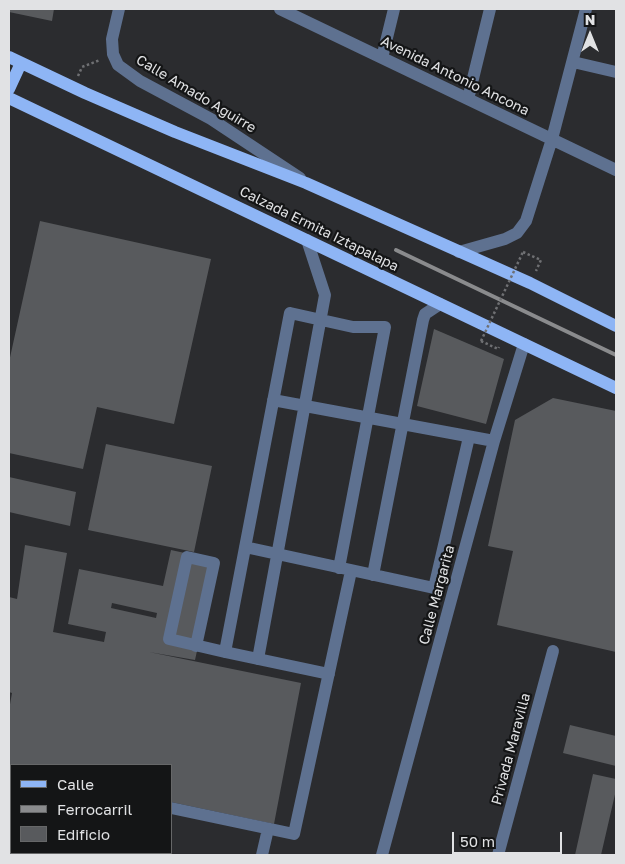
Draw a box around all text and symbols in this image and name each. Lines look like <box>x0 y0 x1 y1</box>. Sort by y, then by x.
north arrow <box>565 10 615 60</box>
text: N <box>585 11 595 28</box>
street label: Avenida Antonio Ancona <box>378 33 532 119</box>
street label: Calle Amado Aguirre <box>133 52 259 136</box>
street label: Calzada Ermita Iztapalapa <box>237 183 401 275</box>
street label: Calle Margarita <box>416 543 458 647</box>
street label: Privada Maravilla <box>488 691 534 807</box>
legend <box>10 764 172 854</box>
text: Calle <box>57 775 94 793</box>
text: Ferrocarril <box>57 800 132 818</box>
scale bar <box>455 822 565 854</box>
text: Edificio <box>57 825 110 843</box>
text: 50 m <box>460 832 495 850</box>

